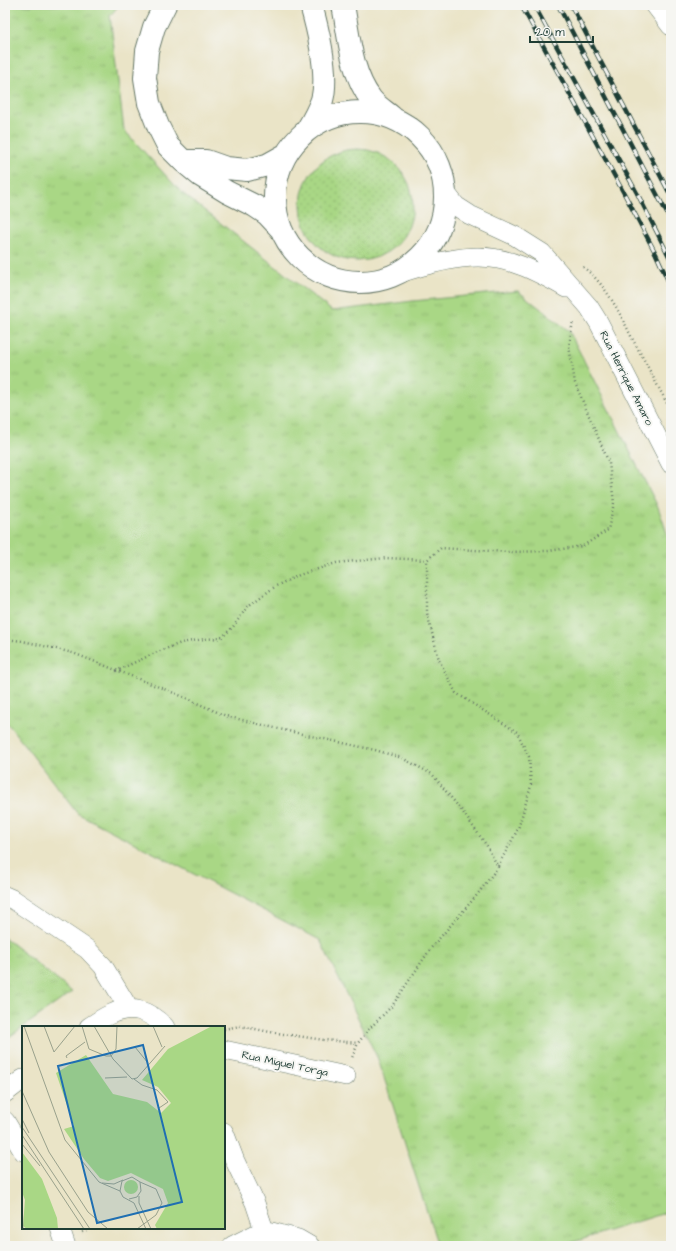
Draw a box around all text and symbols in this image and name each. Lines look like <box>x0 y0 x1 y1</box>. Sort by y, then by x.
scale bar <box>530 18 593 44</box>
text: 20 m <box>536 24 565 41</box>
street label: Rua Henrique Amaro <box>596 328 657 429</box>
inset map <box>22 1026 225 1229</box>
street label: Rua Miguel Torga <box>240 1047 330 1081</box>

